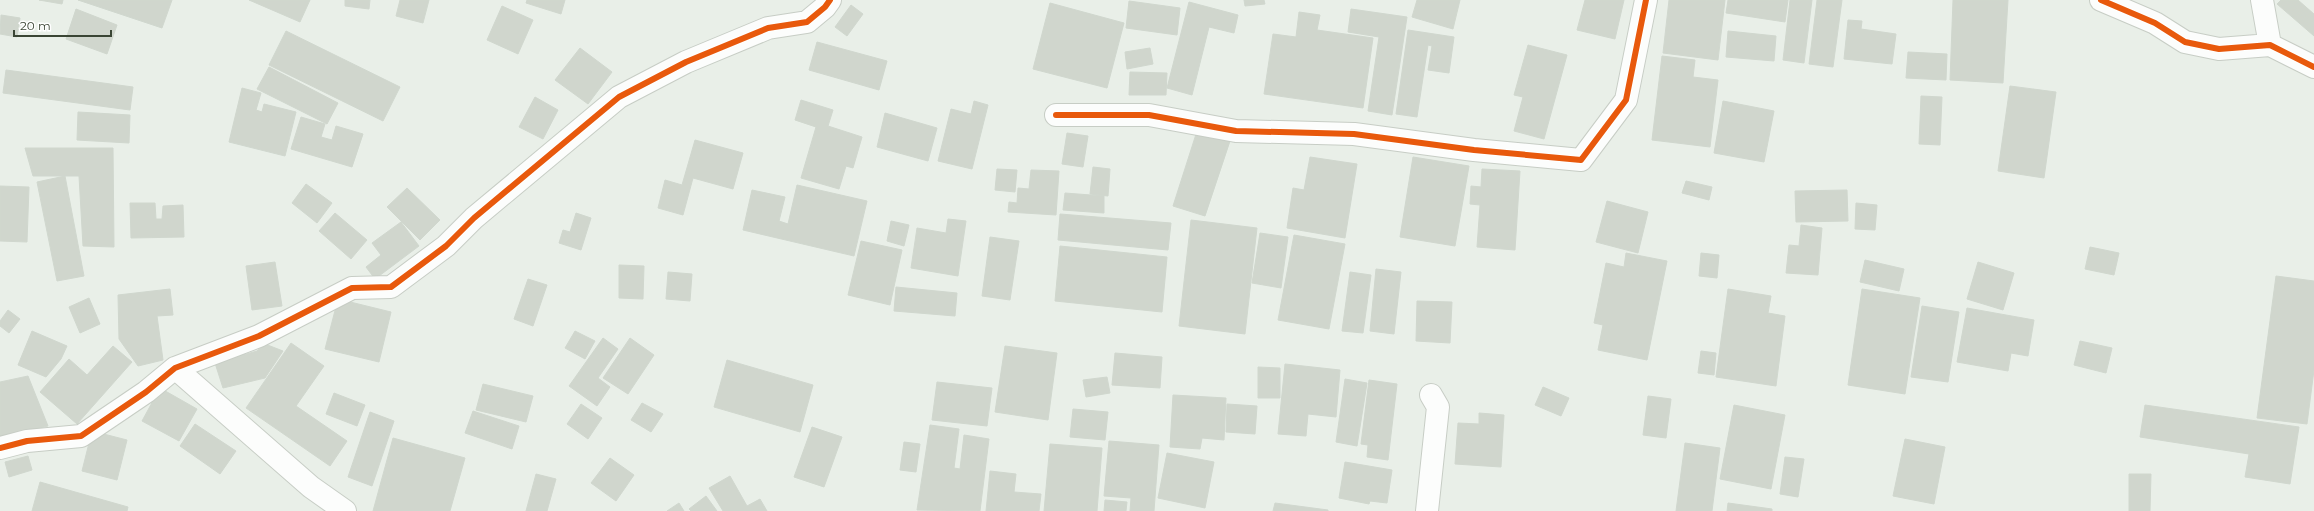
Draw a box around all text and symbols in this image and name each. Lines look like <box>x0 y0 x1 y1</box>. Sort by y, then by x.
scale bar <box>14 12 111 38</box>
text: 20 m <box>20 18 51 33</box>

